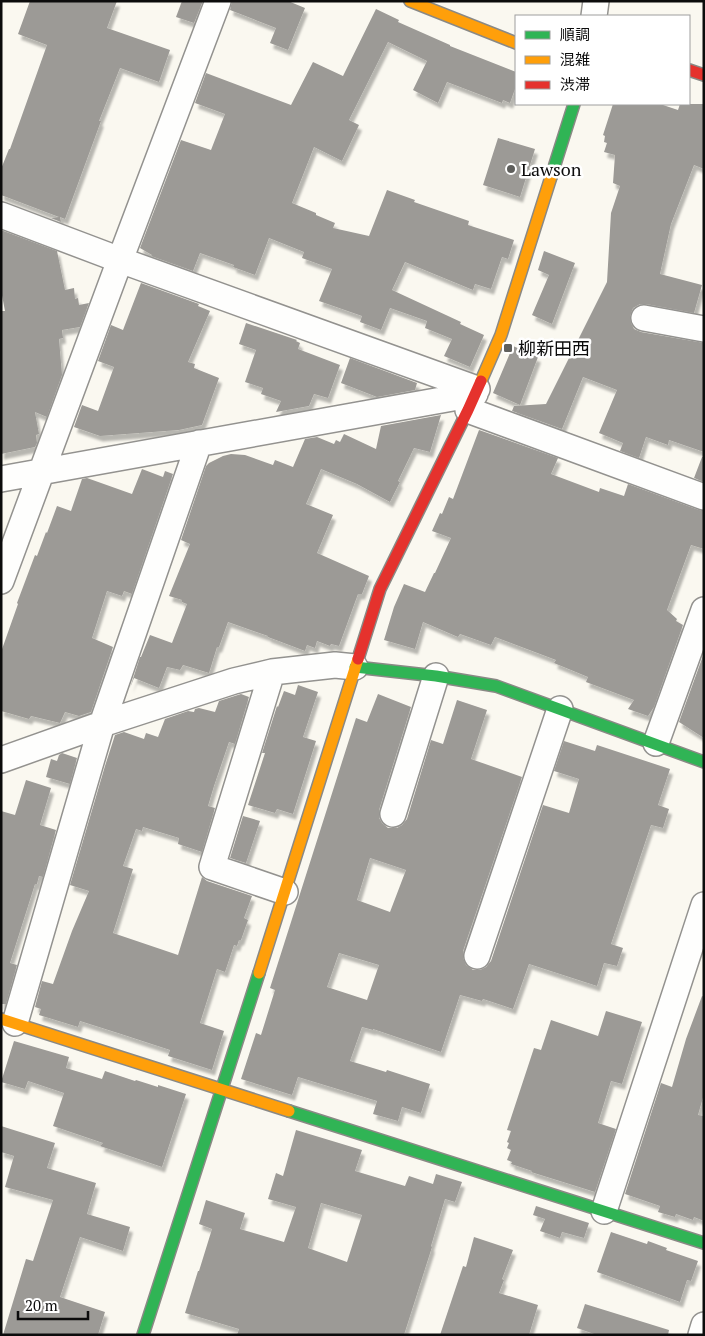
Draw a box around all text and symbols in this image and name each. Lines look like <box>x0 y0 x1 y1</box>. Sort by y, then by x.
legend <box>515 15 690 105</box>
text: 順調 <box>560 24 590 44</box>
text: 混雑 <box>560 49 590 69</box>
text: 渋滞 <box>560 74 590 94</box>
place label: Lawson <box>521 157 582 181</box>
marker: Lawson <box>505 163 517 175</box>
place label: 柳新田西 <box>518 336 590 360</box>
marker: 柳新田西 <box>502 342 514 354</box>
scale bar <box>18 1288 88 1320</box>
text: 20 m <box>25 1295 58 1315</box>

